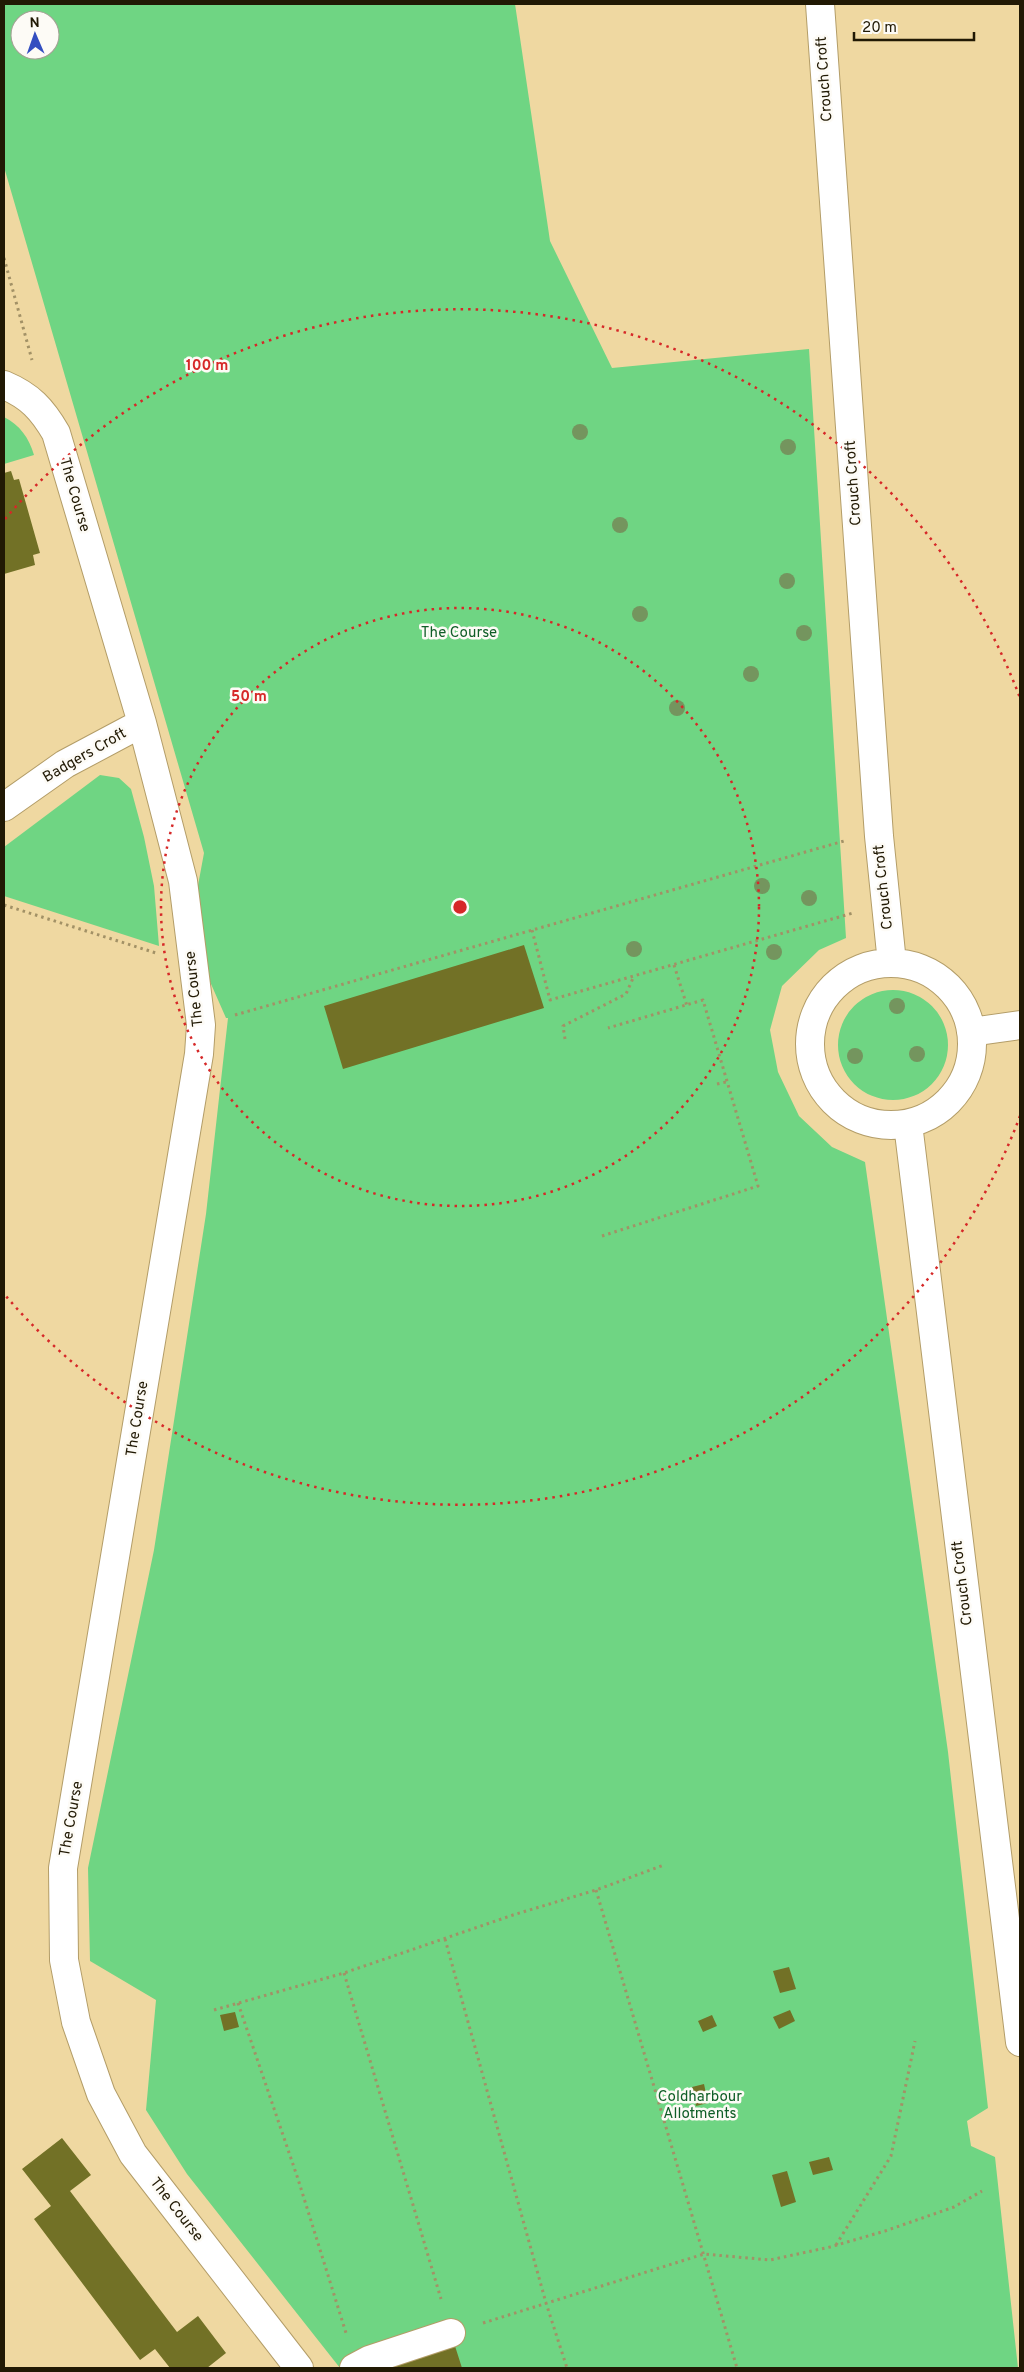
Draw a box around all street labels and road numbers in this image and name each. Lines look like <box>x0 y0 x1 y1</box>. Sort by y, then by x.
street label: Crouch Croft <box>813 36 837 122</box>
street label: Crouch Croft <box>842 440 866 526</box>
street label: The Course <box>54 456 94 534</box>
street label: Badgers Croft <box>40 724 130 788</box>
street label: Crouch Croft <box>870 843 898 931</box>
street label: The Course <box>182 950 208 1028</box>
street label: The Course <box>123 1380 153 1458</box>
street label: Crouch Croft <box>948 1539 978 1627</box>
street label: The Course <box>56 1780 88 1858</box>
street label: The Course <box>145 2174 207 2246</box>

